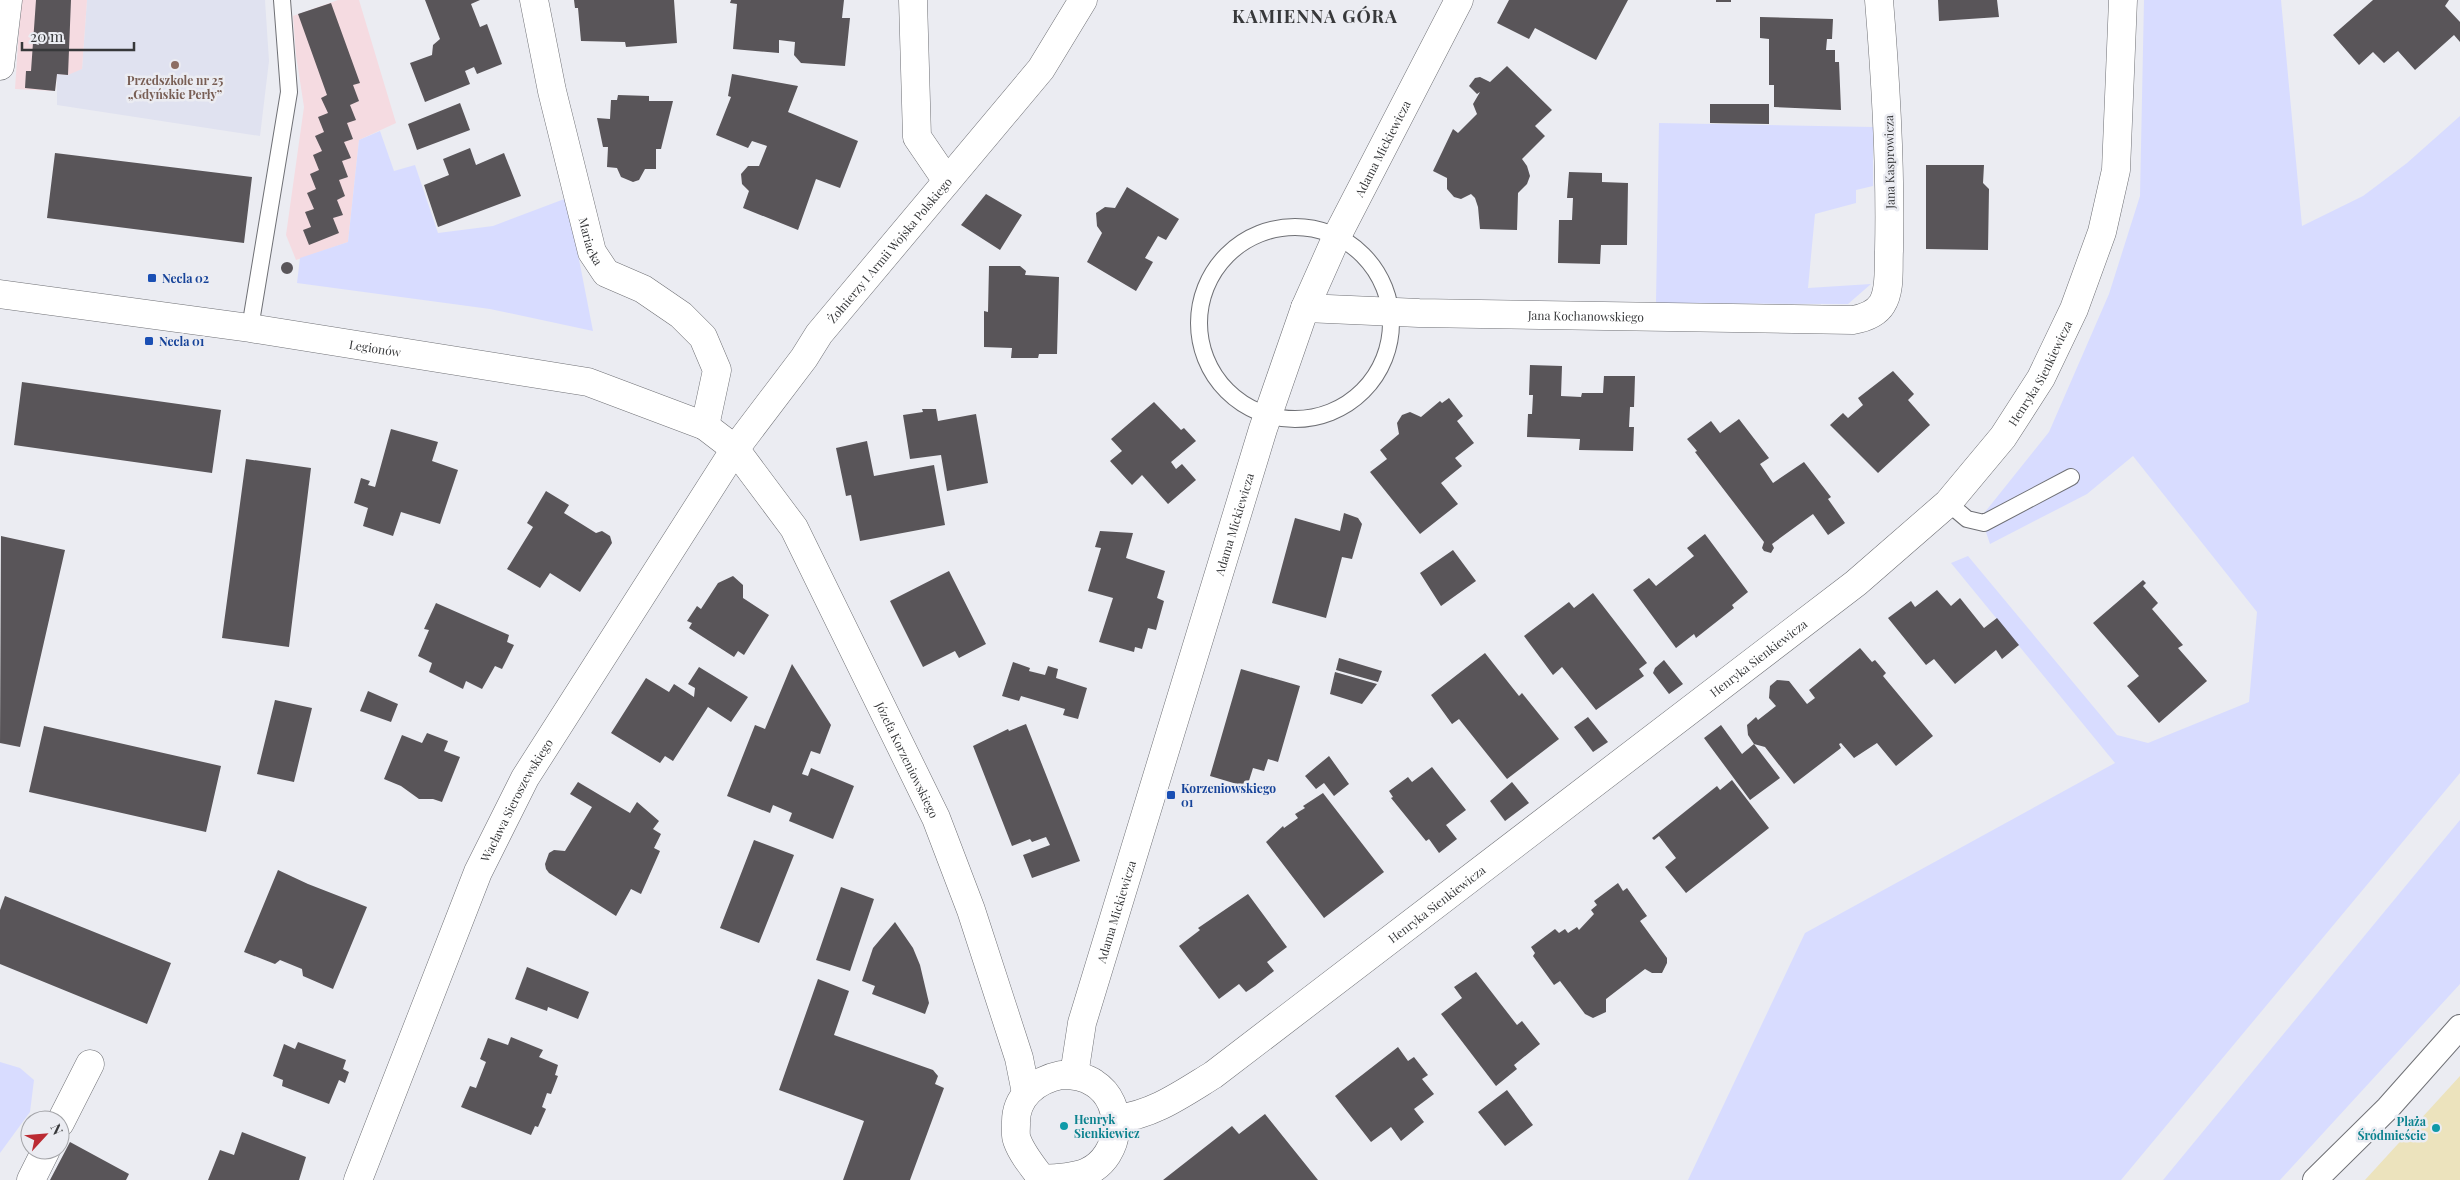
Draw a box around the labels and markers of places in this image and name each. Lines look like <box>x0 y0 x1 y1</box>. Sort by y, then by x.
marker: Przedszkole nr 25 „Gdyńskie Perły” <box>169 59 181 71</box>
place label: Przedszkole nr 25 „Gdyńskie Perły” <box>127 72 224 102</box>
place label: Necla 02 <box>162 270 209 286</box>
marker: Necla 02 <box>146 272 158 284</box>
place label: Necla 01 <box>159 333 205 349</box>
marker: Necla 01 <box>143 335 155 347</box>
place label: Korzeniowskiego 01 <box>1181 780 1276 810</box>
marker: Korzeniowskiego 01 <box>1165 789 1177 801</box>
place label: Henryk Sienkiewicz <box>1074 1111 1140 1141</box>
place label: Plaża Śródmieście <box>2358 1113 2427 1143</box>
marker: Henryk Sienkiewicz <box>1058 1120 1070 1132</box>
marker: Plaża Śródmieście <box>2430 1122 2442 1134</box>

